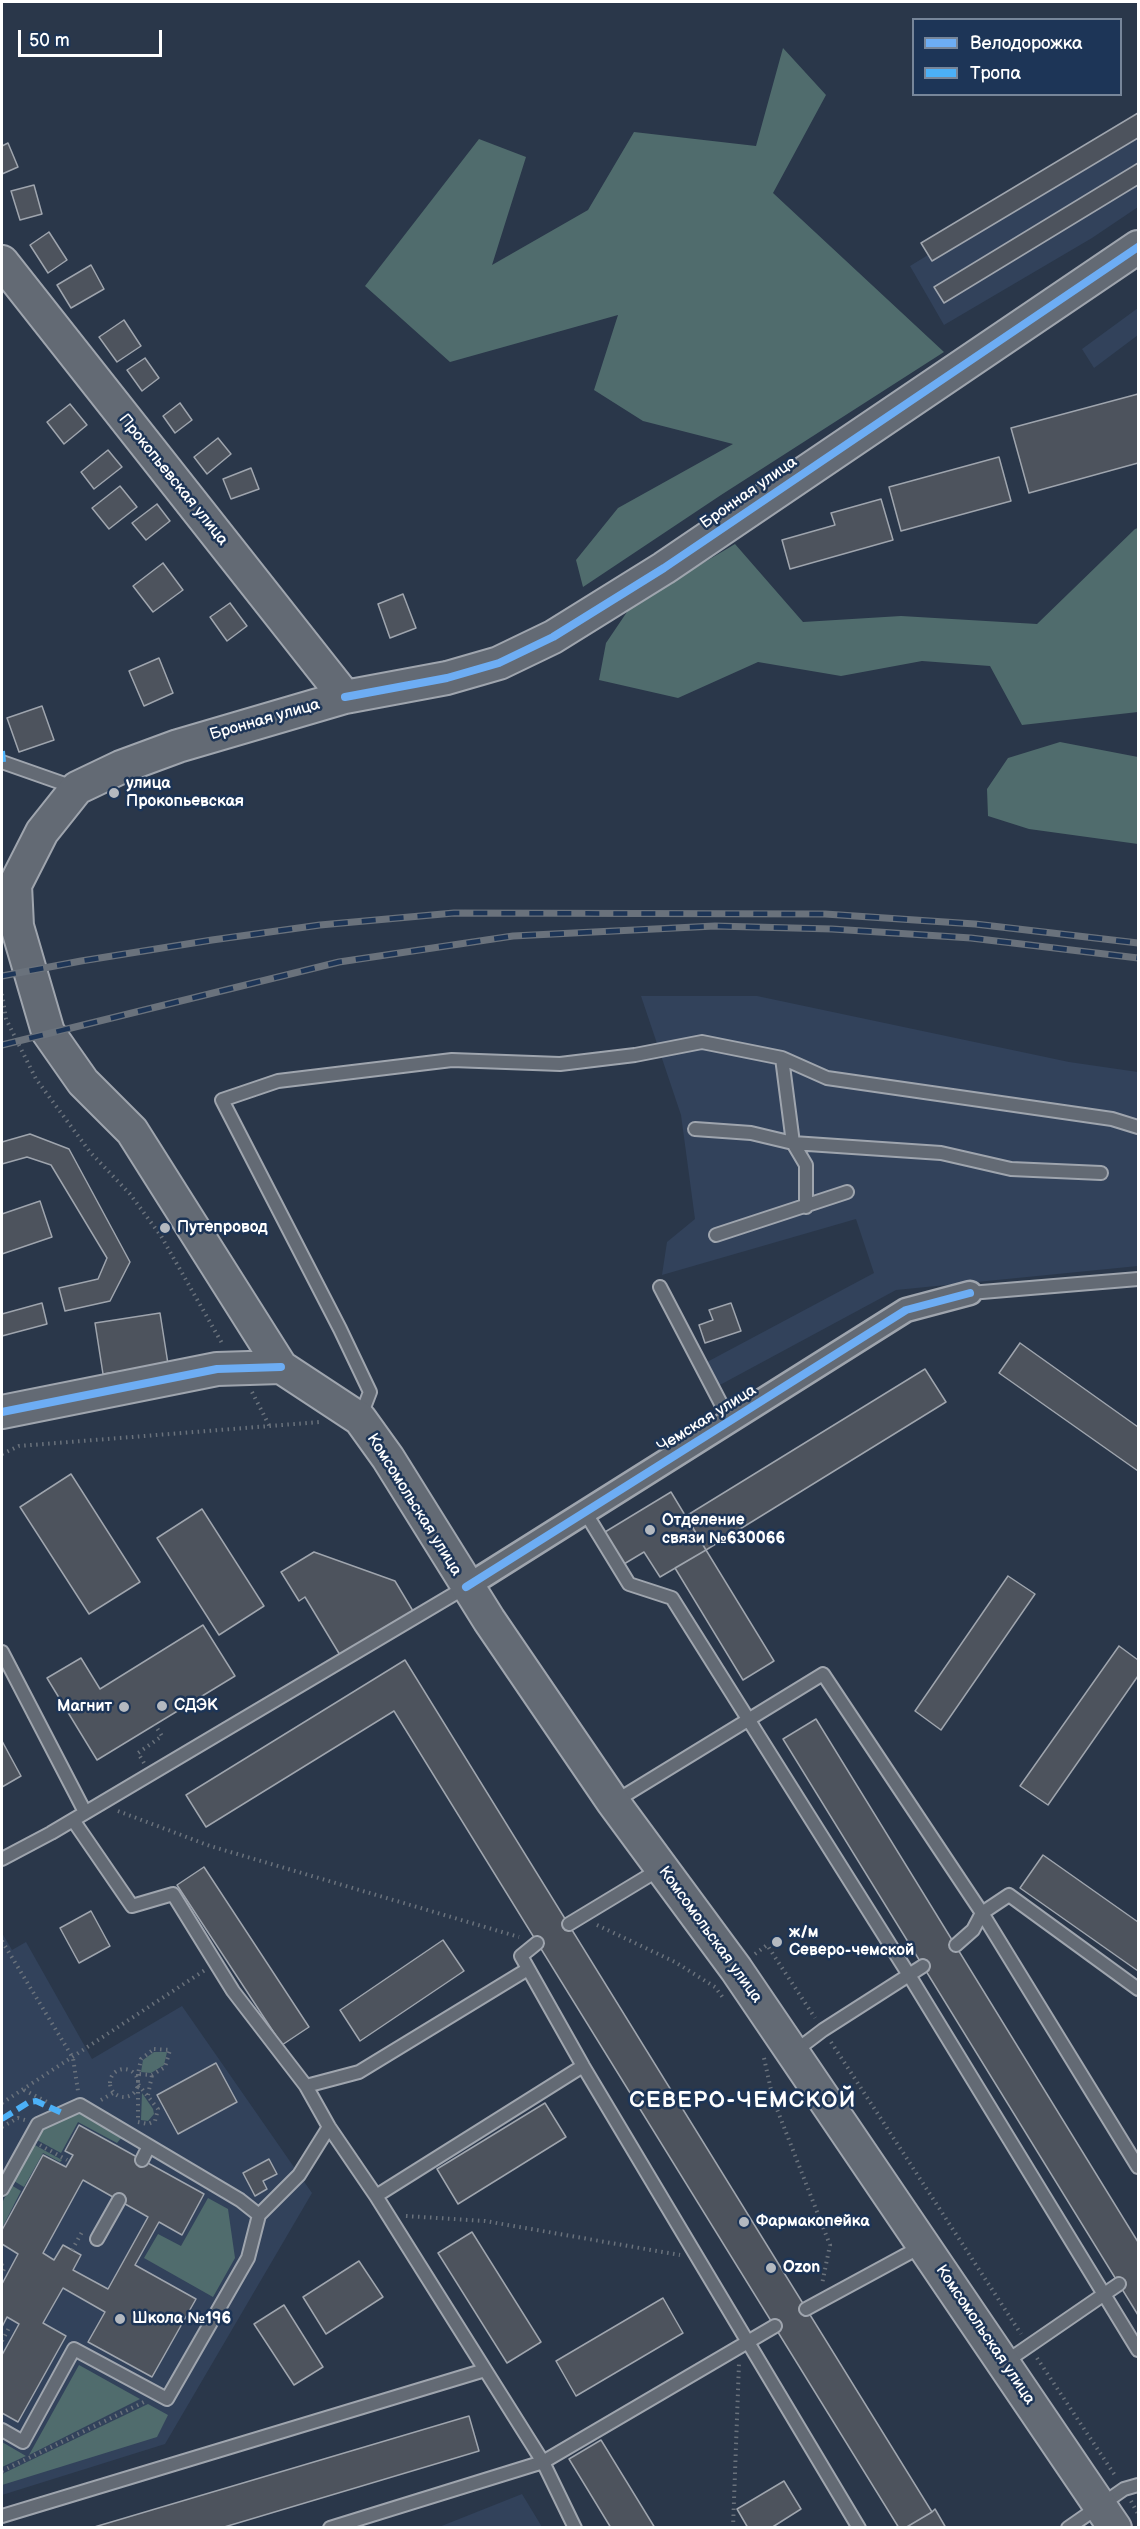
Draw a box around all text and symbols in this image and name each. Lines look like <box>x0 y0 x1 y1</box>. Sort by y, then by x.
scale bar <box>21 18 165 56</box>
legend <box>912 18 1122 96</box>
text: 50 m <box>29 30 70 51</box>
text: Велодорожка <box>970 33 1083 54</box>
text: Тропа <box>970 63 1021 84</box>
street label: Прокопьевская улица <box>114 410 232 550</box>
street label: Бронная улица <box>697 453 801 533</box>
street label: Бронная улица <box>208 695 322 745</box>
place label: улица Прокопьевская <box>126 774 244 812</box>
marker: улица Прокопьевская <box>107 786 121 800</box>
place label: Путепровод <box>177 1218 268 1238</box>
marker: Путепровод <box>158 1221 172 1235</box>
street label: Чемская улица <box>654 1381 760 1457</box>
street label: Комсомольская улица <box>362 1430 466 1580</box>
place label: Отделение связи №630066 <box>662 1511 785 1549</box>
marker: Отделение связи №630066 <box>643 1523 657 1537</box>
place label: СДЭК <box>174 1696 218 1716</box>
place label: Магнит <box>57 1697 112 1717</box>
marker: СДЭК <box>155 1699 169 1713</box>
marker: Магнит <box>117 1700 131 1714</box>
street label: Комсомольская улица <box>654 1863 766 2007</box>
place label: ж/м Северо-чемской <box>789 1923 914 1961</box>
marker: ж/м Северо-чемской <box>770 1935 784 1949</box>
district label: СЕВЕРО-ЧЕМСКОЙ <box>629 2088 857 2114</box>
place label: Фармакопейка <box>756 2212 870 2232</box>
marker: Фармакопейка <box>737 2215 751 2229</box>
place label: Ozon <box>783 2258 820 2278</box>
marker: Ozon <box>764 2261 778 2275</box>
street label: Комсомольская улица <box>931 2262 1039 2408</box>
place label: Школа №196 <box>132 2309 231 2329</box>
marker: Школа №196 <box>113 2312 127 2326</box>

